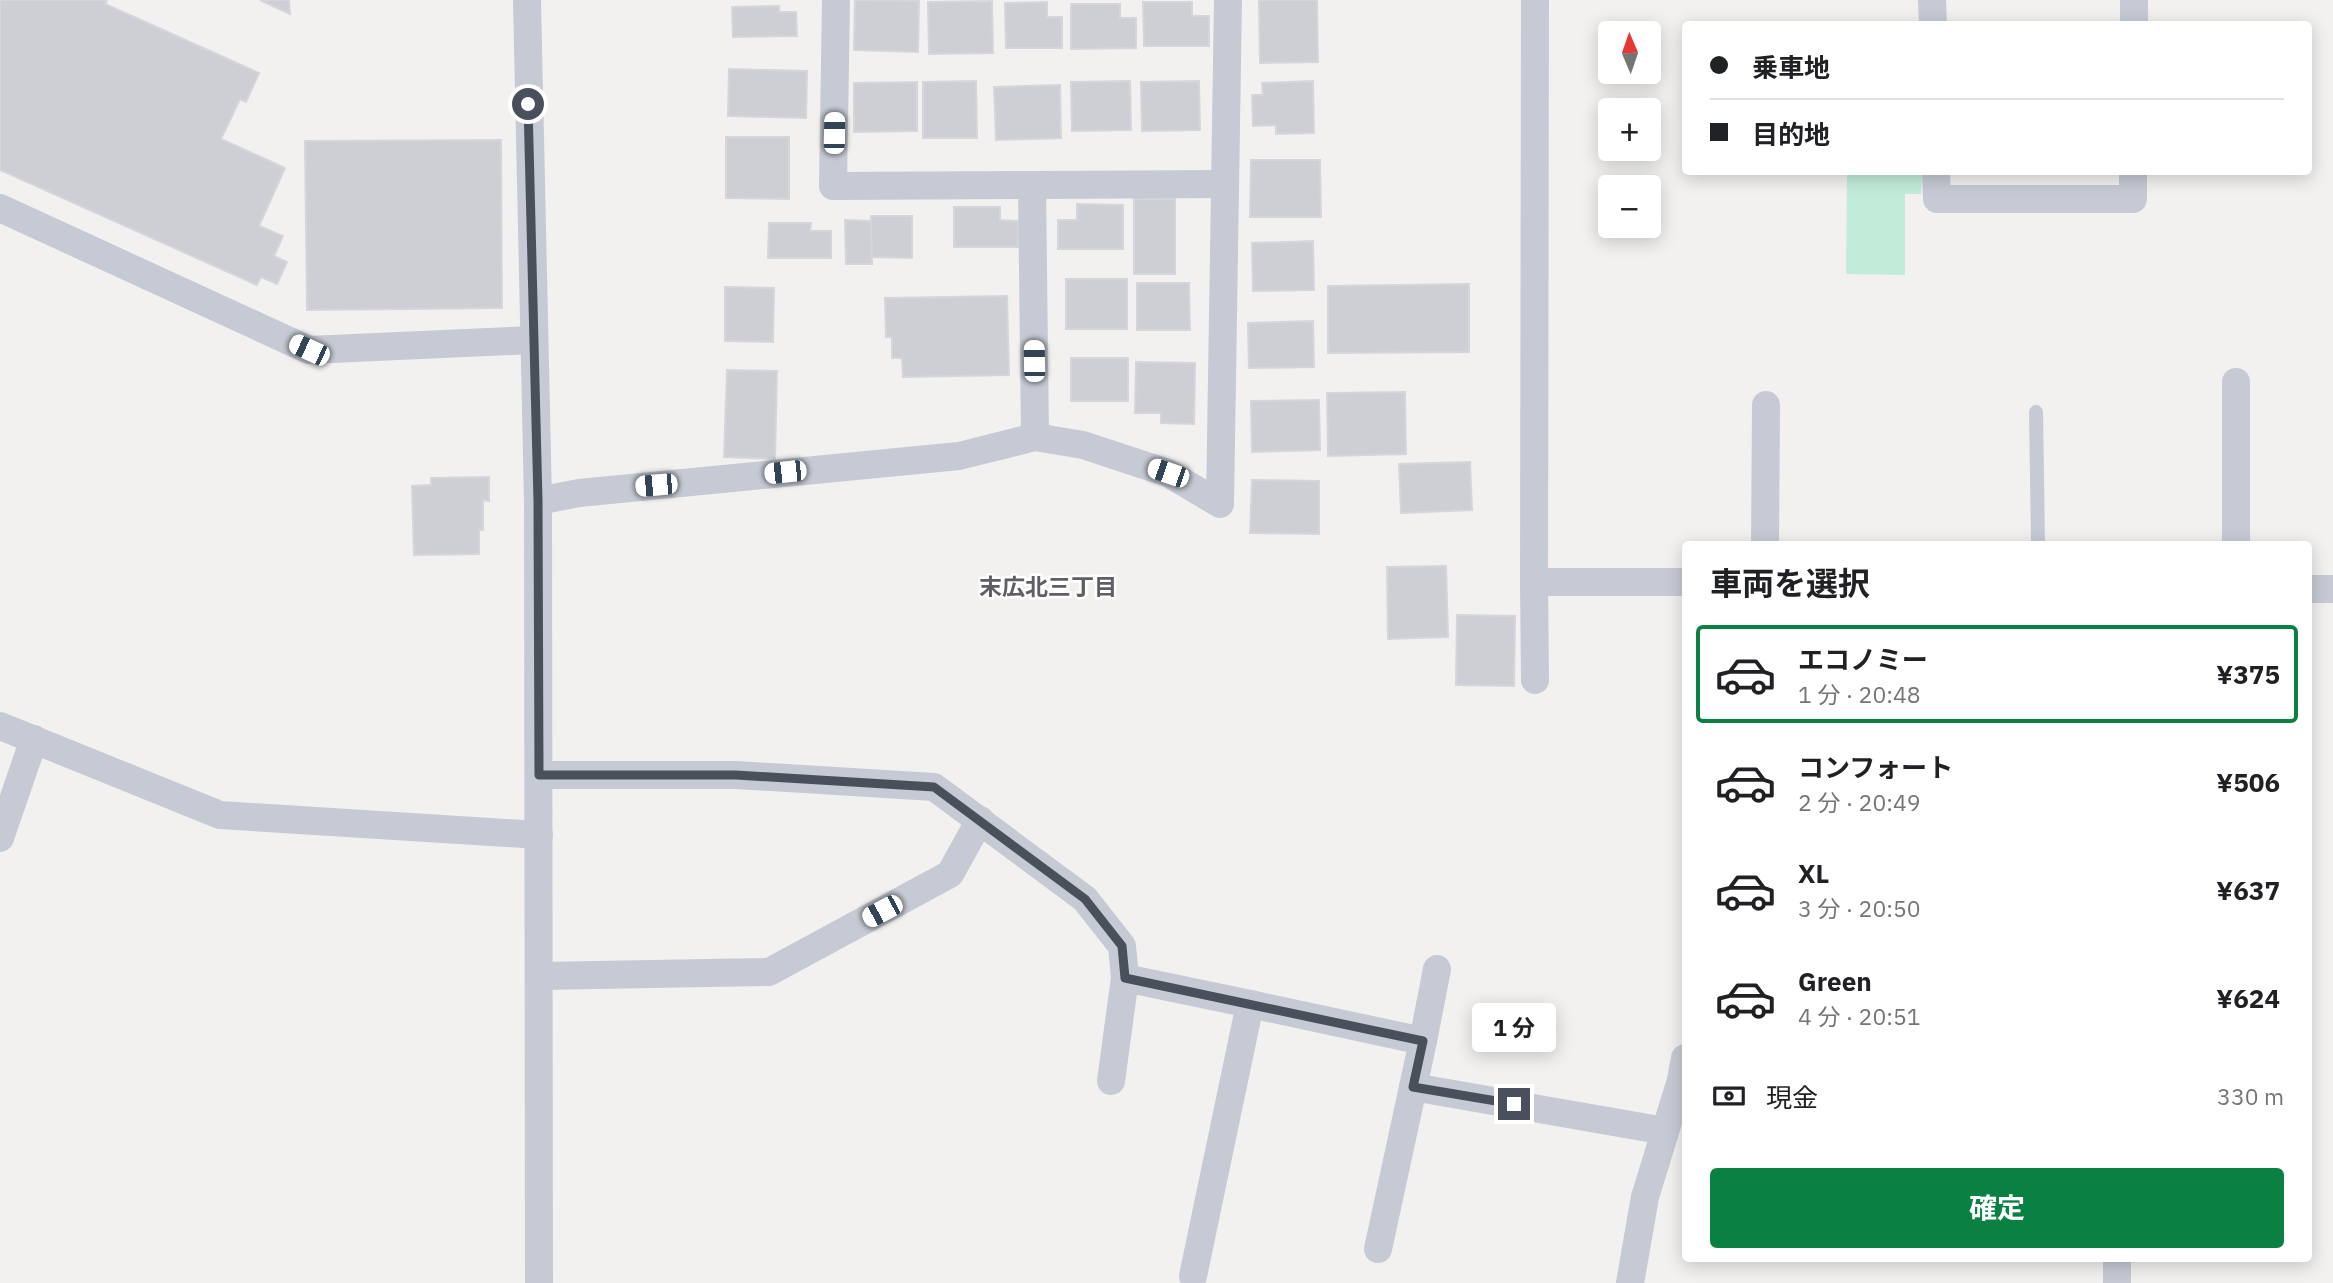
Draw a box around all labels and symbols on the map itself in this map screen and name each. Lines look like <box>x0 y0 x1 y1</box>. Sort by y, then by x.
north arrow <box>1598 21 1661 84</box>
route start <box>512 88 544 120</box>
car <box>824 112 845 154</box>
car <box>286 332 333 368</box>
car <box>1024 340 1045 382</box>
car <box>1145 456 1192 490</box>
car <box>764 459 807 485</box>
car <box>635 473 678 497</box>
district label: 末広北三丁目 <box>979 571 1117 601</box>
car <box>859 892 906 930</box>
callout: 1 分 <box>1472 1002 1556 1052</box>
route end <box>1498 1088 1530 1120</box>

